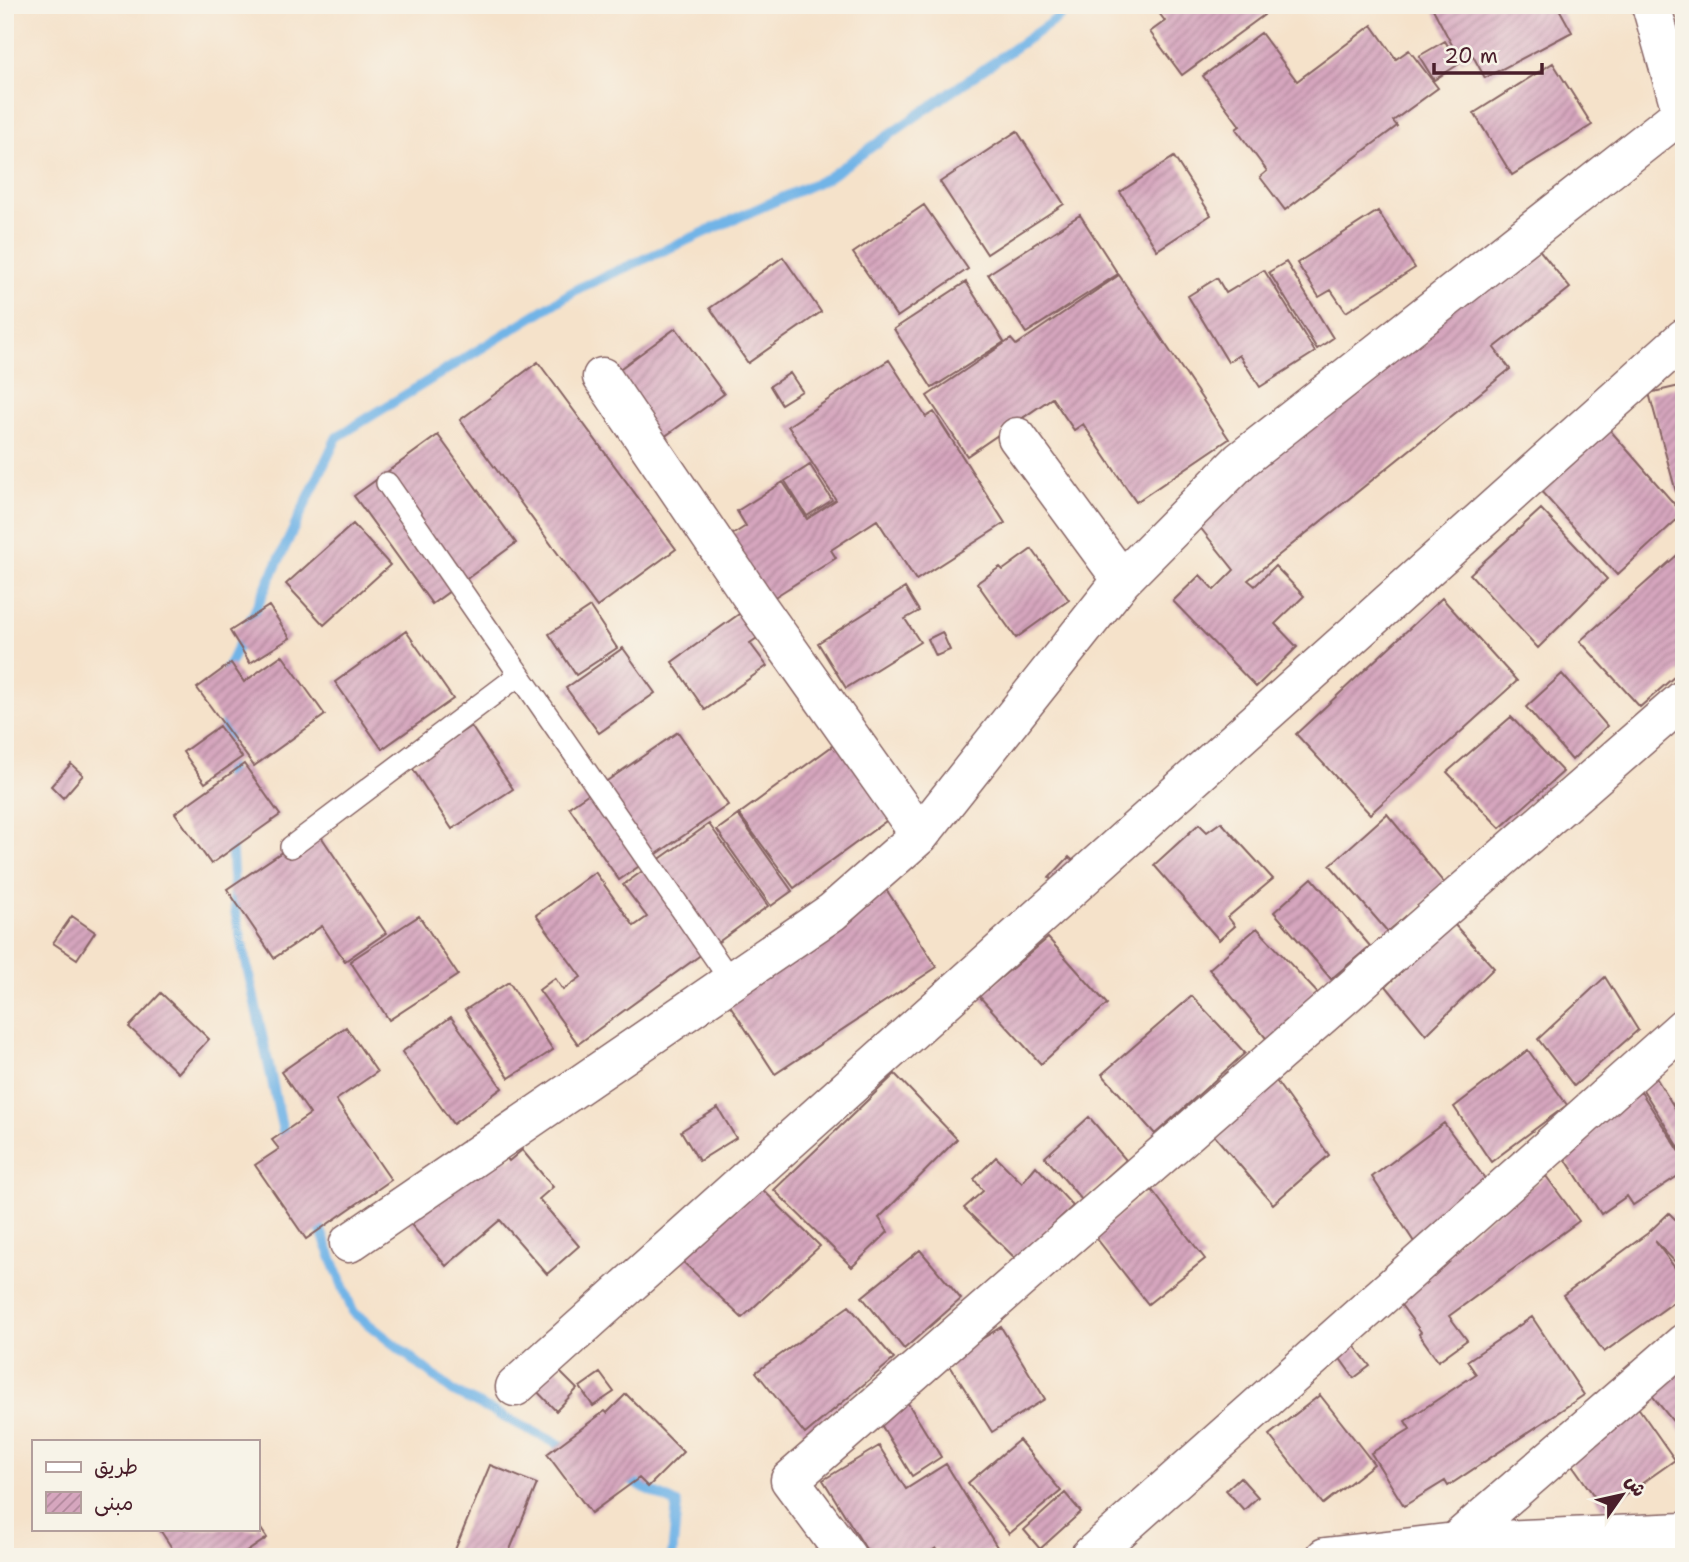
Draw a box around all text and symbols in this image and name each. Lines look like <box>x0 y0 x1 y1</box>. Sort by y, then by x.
scale bar <box>1434 32 1542 76</box>
text: 20 m <box>1444 42 1498 70</box>
legend <box>32 1440 259 1530</box>
text: طريق <box>94 1453 138 1481</box>
north arrow <box>1588 1460 1658 1530</box>
text: ش <box>1619 1470 1652 1502</box>
text: مبنى <box>94 1489 133 1517</box>

